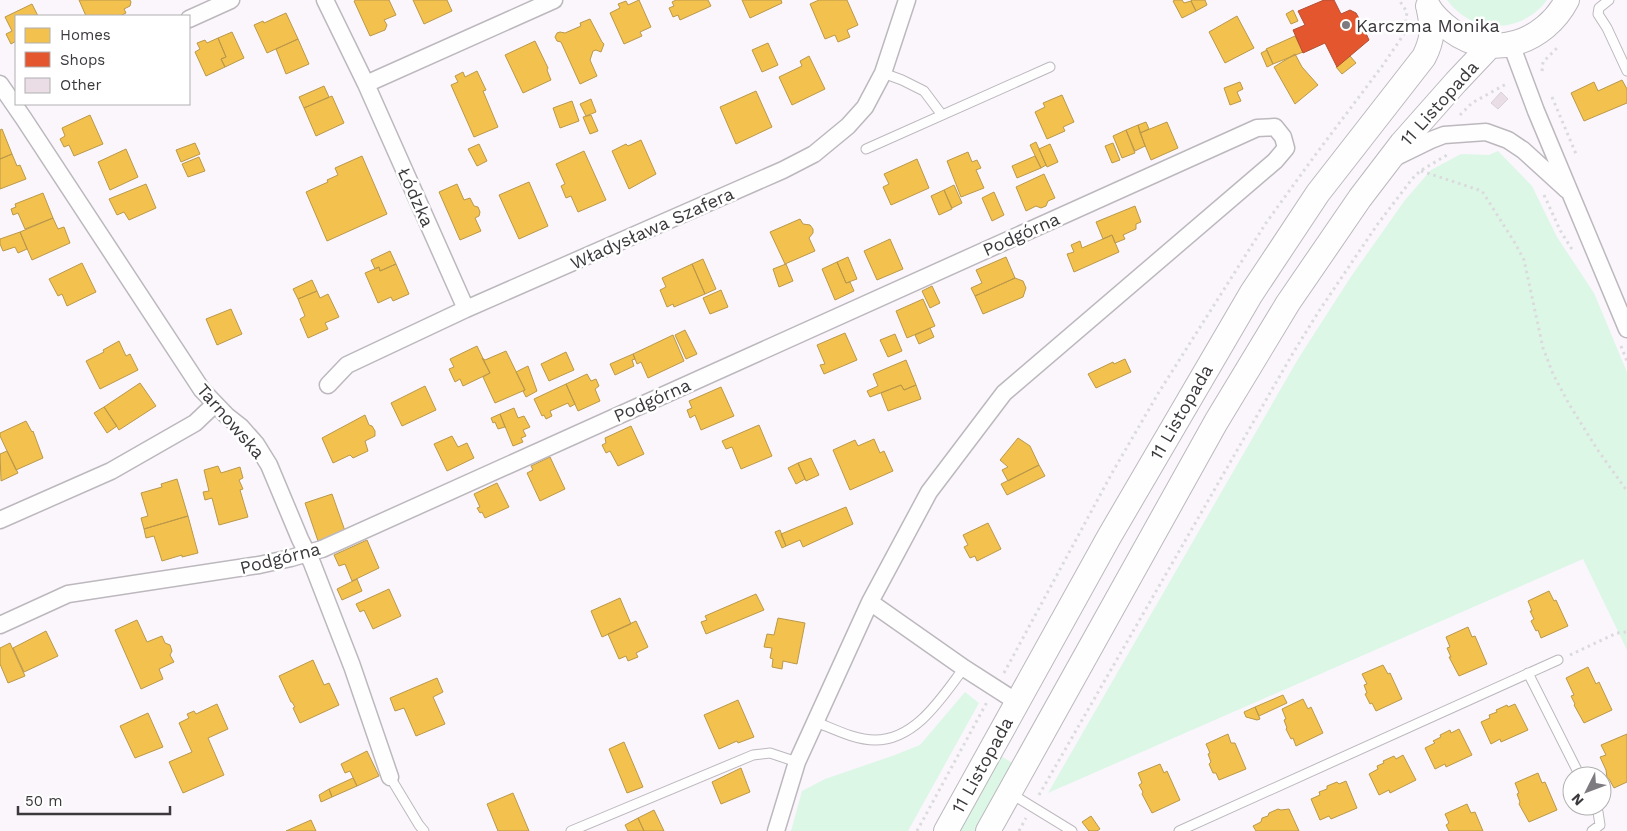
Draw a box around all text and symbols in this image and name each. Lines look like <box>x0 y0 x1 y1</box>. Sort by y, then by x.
legend <box>15 15 190 105</box>
place label: Karczma Monika <box>1356 15 1500 36</box>
marker: Karczma Monika <box>1340 19 1352 31</box>
text: Homes <box>60 26 111 44</box>
text: Shops <box>60 51 105 69</box>
street label: 11 Listopada <box>1396 56 1482 150</box>
text: Other <box>60 76 102 94</box>
street label: Łódzka <box>394 164 438 230</box>
street label: Władysława Szafera <box>567 182 737 274</box>
street label: Podgórna <box>979 208 1063 260</box>
street label: 11 Listopada <box>1145 361 1217 463</box>
street label: Podgórna <box>610 374 694 426</box>
street label: Tarnowska <box>193 379 269 463</box>
street label: Podgórna <box>238 538 322 578</box>
street label: 11 Listopada <box>947 713 1017 817</box>
north arrow <box>1562 766 1612 816</box>
scale bar <box>18 784 170 816</box>
text: N <box>1568 790 1587 809</box>
text: 50 m <box>25 792 62 810</box>

